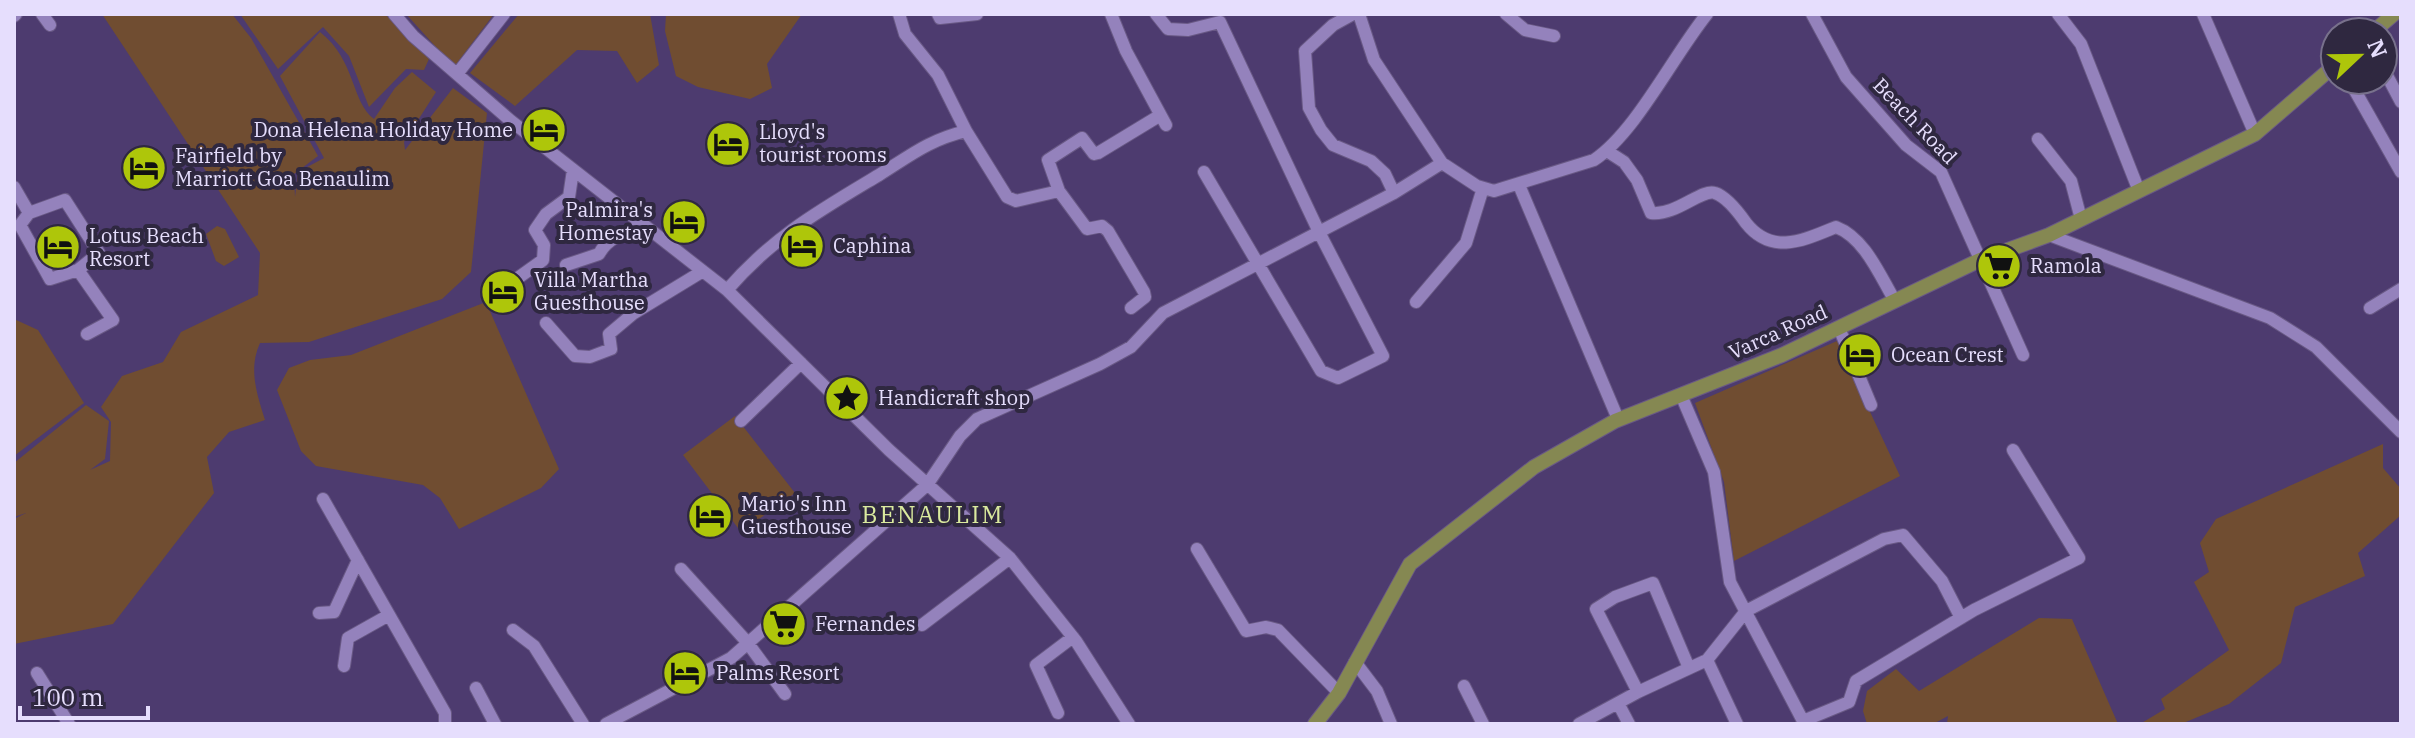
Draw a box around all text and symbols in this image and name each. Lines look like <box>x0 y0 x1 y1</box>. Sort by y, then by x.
north arrow <box>2319 16 2399 96</box>
text: N <box>2361 35 2395 62</box>
street label: Beach Road <box>1867 72 1963 170</box>
hotel icon: Dona Helena Holiday Home <box>520 106 568 154</box>
place label: Dona Helena Holiday Home <box>253 116 513 143</box>
place label: Lloyd's tourist rooms <box>759 118 887 168</box>
hotel icon: Lloyd's tourist rooms <box>704 120 752 168</box>
place label: Fairfield by Marriott Goa Benaulim <box>175 142 390 192</box>
hotel icon: Fairfield by Marriott Goa Benaulim <box>120 144 168 192</box>
place label: Palmira's Homestay <box>558 196 653 246</box>
hotel icon: Palmira's Homestay <box>660 198 708 246</box>
place label: Lotus Beach Resort <box>89 222 204 272</box>
hotel icon: Caphina <box>778 222 826 270</box>
hotel icon: Lotus Beach Resort <box>34 223 82 271</box>
place label: Caphina <box>833 232 912 259</box>
supermarket icon: Ramola <box>1975 242 2023 290</box>
place label: Ramola <box>2030 252 2102 279</box>
place label: Villa Martha Guesthouse <box>534 266 649 316</box>
hotel icon: Villa Martha Guesthouse <box>479 268 527 316</box>
street label: Varca Road <box>1724 298 1831 365</box>
hotel icon: Ocean Crest <box>1836 331 1884 379</box>
place label: Ocean Crest <box>1891 341 2004 368</box>
place icon: Handicraft shop <box>823 374 871 422</box>
place label: Handicraft shop <box>878 384 1030 411</box>
place label: Mario's Inn Guesthouse <box>741 490 852 540</box>
hotel icon: Mario's Inn Guesthouse <box>686 492 734 540</box>
district label: BENAULIM <box>862 498 1004 530</box>
supermarket icon: Fernandes <box>760 600 808 648</box>
place label: Fernandes <box>815 610 915 637</box>
hotel icon: Palms Resort <box>661 649 709 697</box>
place label: Palms Resort <box>716 659 840 686</box>
scale bar <box>20 670 148 720</box>
text: 100 m <box>32 681 104 713</box>

